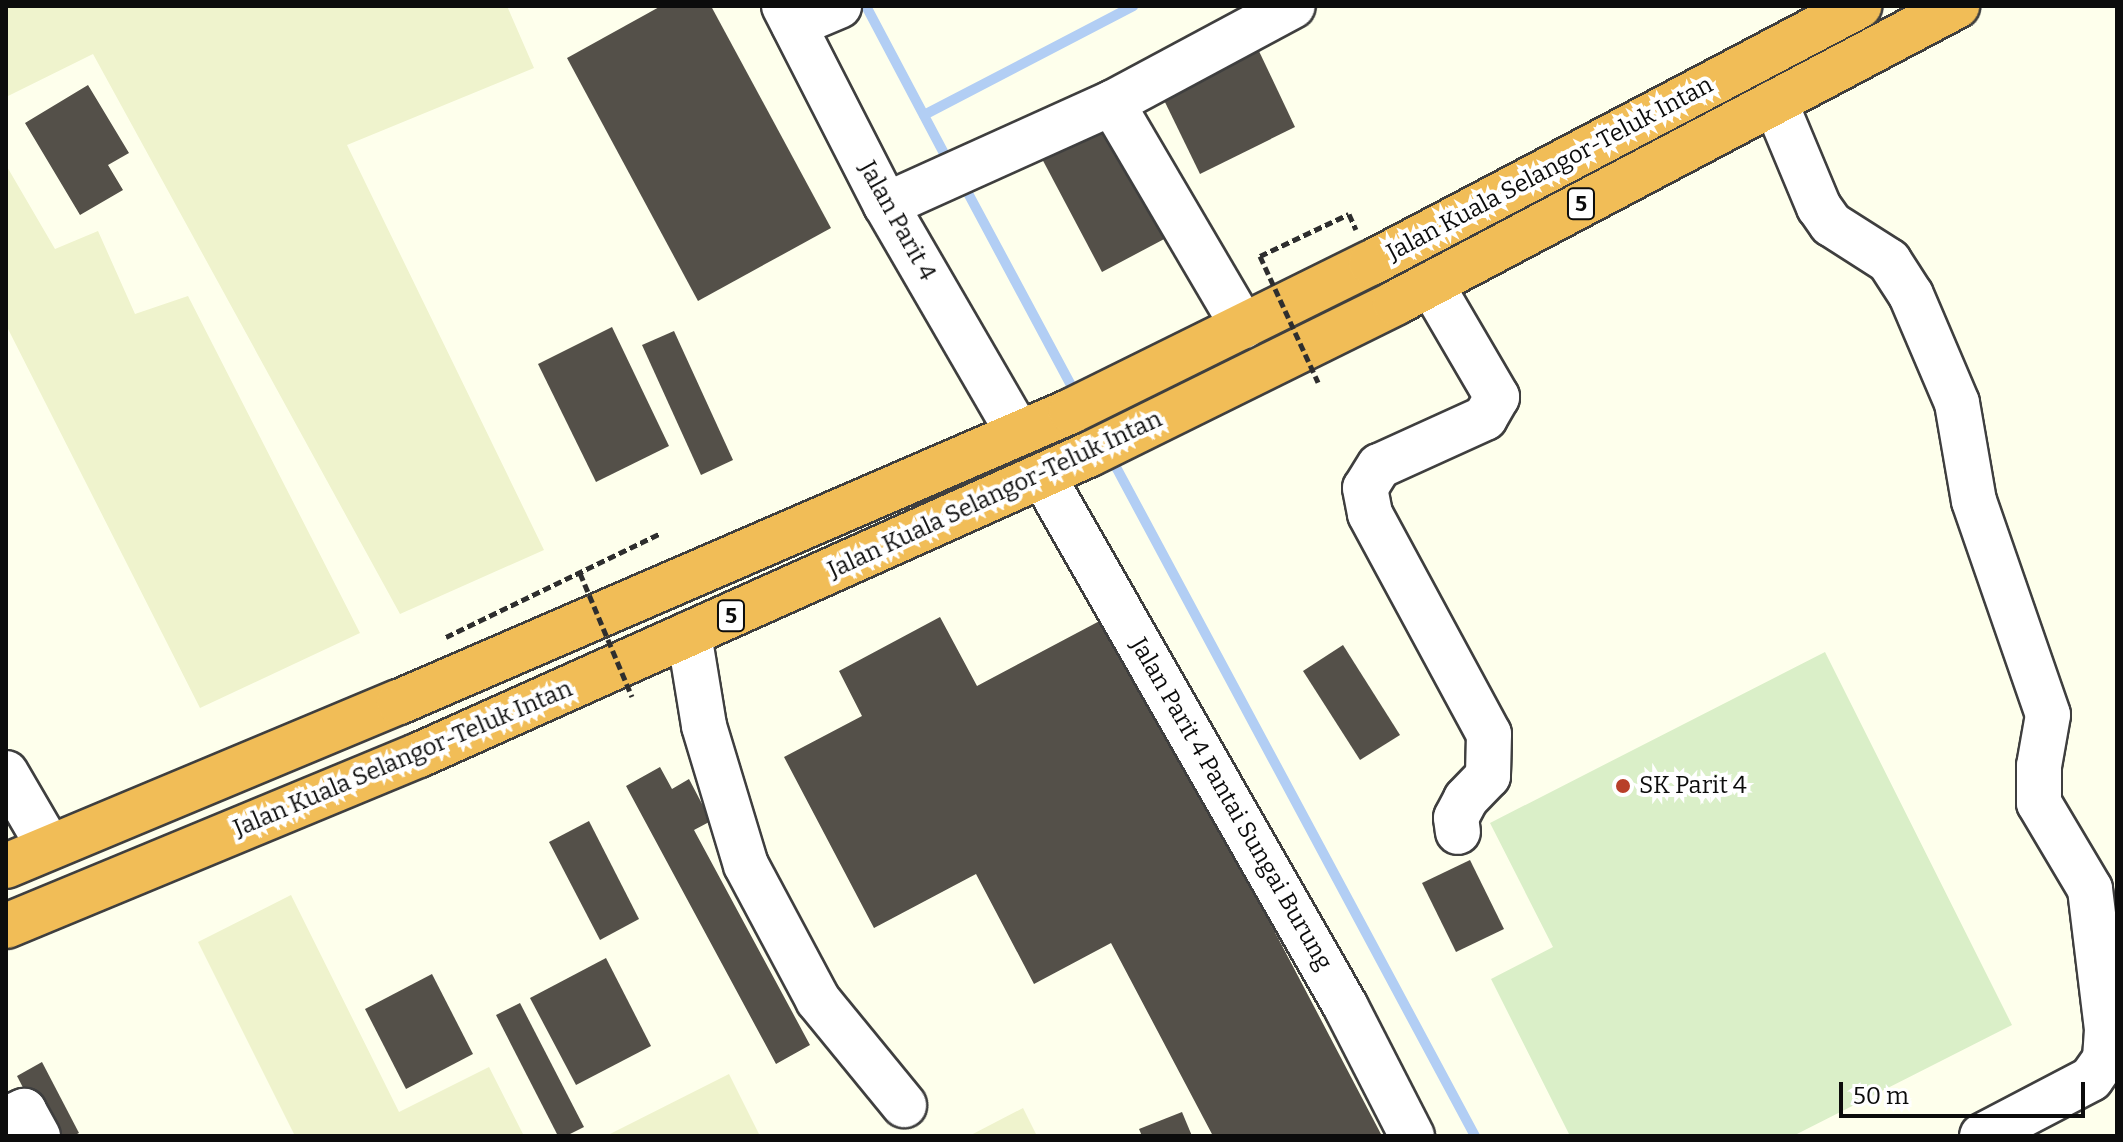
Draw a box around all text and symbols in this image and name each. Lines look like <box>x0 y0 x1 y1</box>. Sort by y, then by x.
street label: Jalan Kuala Selangor-Teluk Intan <box>1382 71 1718 267</box>
street label: Jalan Parit 4 <box>852 156 942 286</box>
road number: 5 <box>1565 186 1597 222</box>
street label: Jalan Kuala Selangor-Teluk Intan <box>824 405 1166 585</box>
road number: 5 <box>715 598 747 634</box>
street label: Jalan Parit 4 Pantai Sungai Burung <box>1124 633 1338 975</box>
street label: Jalan Kuala Selangor-Teluk Intan <box>229 674 577 844</box>
place label: SK Parit 4 <box>1639 772 1747 800</box>
marker: SK Parit 4 <box>1614 777 1632 795</box>
scale bar <box>1843 1066 2089 1116</box>
text: 50 m <box>1853 1082 1909 1110</box>

